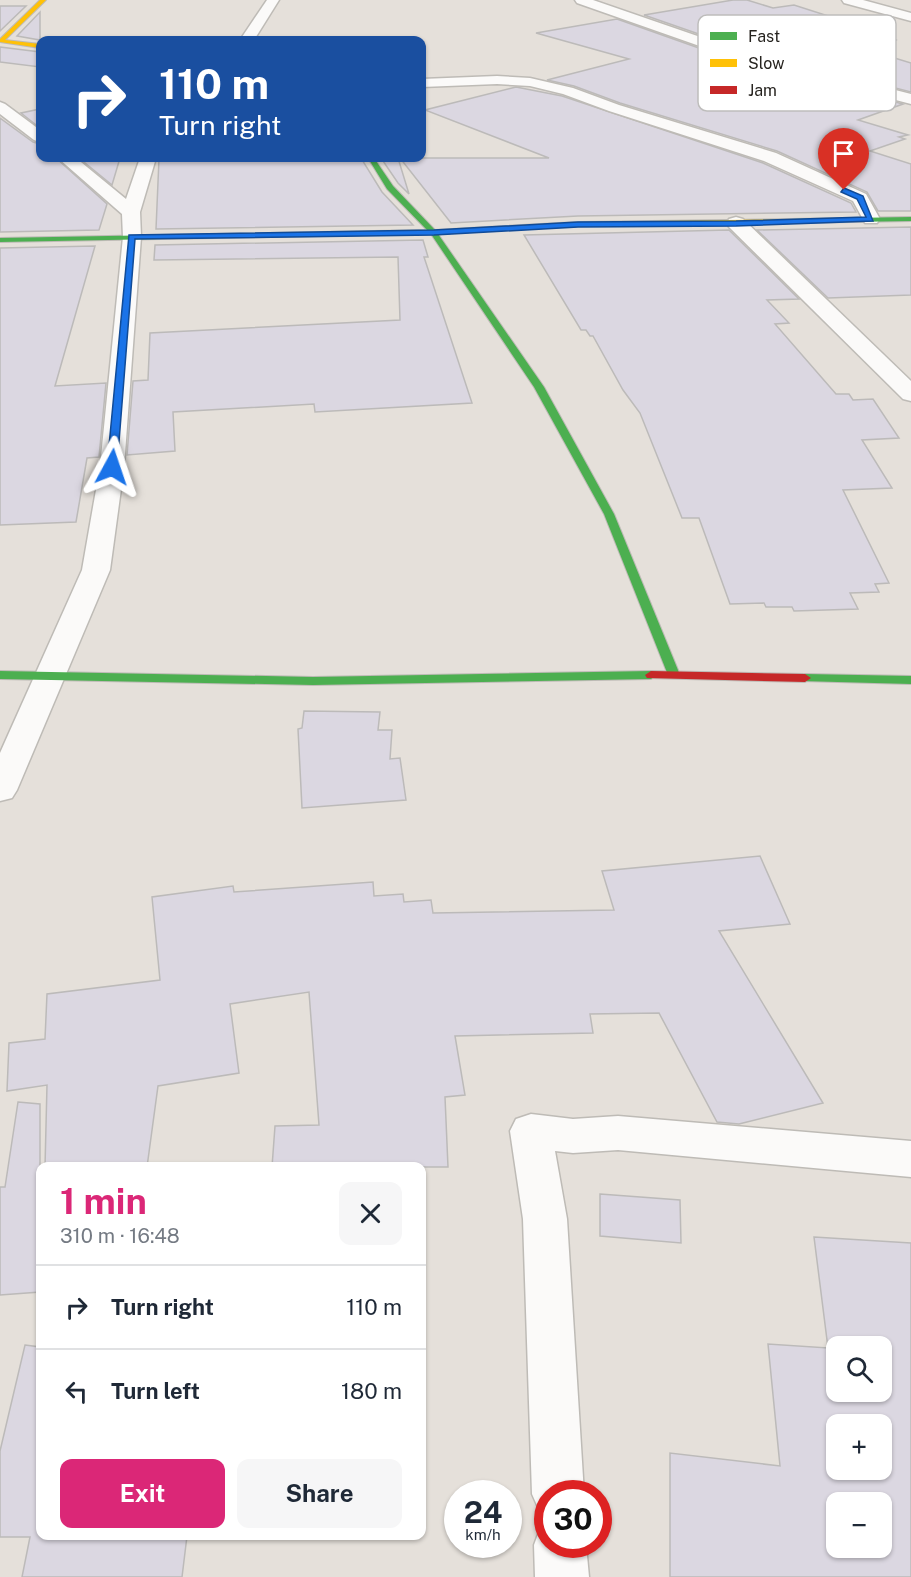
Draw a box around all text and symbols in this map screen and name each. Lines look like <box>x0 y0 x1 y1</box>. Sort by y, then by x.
legend <box>698 15 896 111</box>
text: Fast <box>748 27 780 46</box>
text: Slow <box>748 54 785 73</box>
text: 110 m <box>159 59 269 108</box>
icon: right <box>60 60 138 138</box>
text: Jam <box>748 81 777 100</box>
text: Turn right <box>159 109 282 141</box>
pin <box>818 128 869 190</box>
icon: arrive <box>827 137 860 170</box>
position arrow <box>80 435 144 499</box>
text: 1 min <box>60 1180 147 1222</box>
button: close <box>339 1182 402 1245</box>
text: 310 m · 16:48 <box>60 1224 180 1248</box>
icon: right <box>60 1291 93 1324</box>
text: Turn right <box>111 1294 214 1320</box>
text: 110 m <box>346 1294 402 1320</box>
map controls <box>826 1336 892 1558</box>
button: search <box>826 1336 892 1402</box>
icon: left <box>60 1375 93 1408</box>
text: Turn left <box>111 1378 200 1404</box>
text: 180 m <box>341 1378 402 1404</box>
button: + <box>826 1414 892 1480</box>
button: Exit <box>60 1459 225 1528</box>
button: Share <box>237 1459 402 1528</box>
speed limit sign: 30 <box>534 1480 612 1558</box>
button: − <box>826 1492 892 1558</box>
text: 24 <box>464 1494 502 1530</box>
text: km/h <box>465 1526 501 1543</box>

